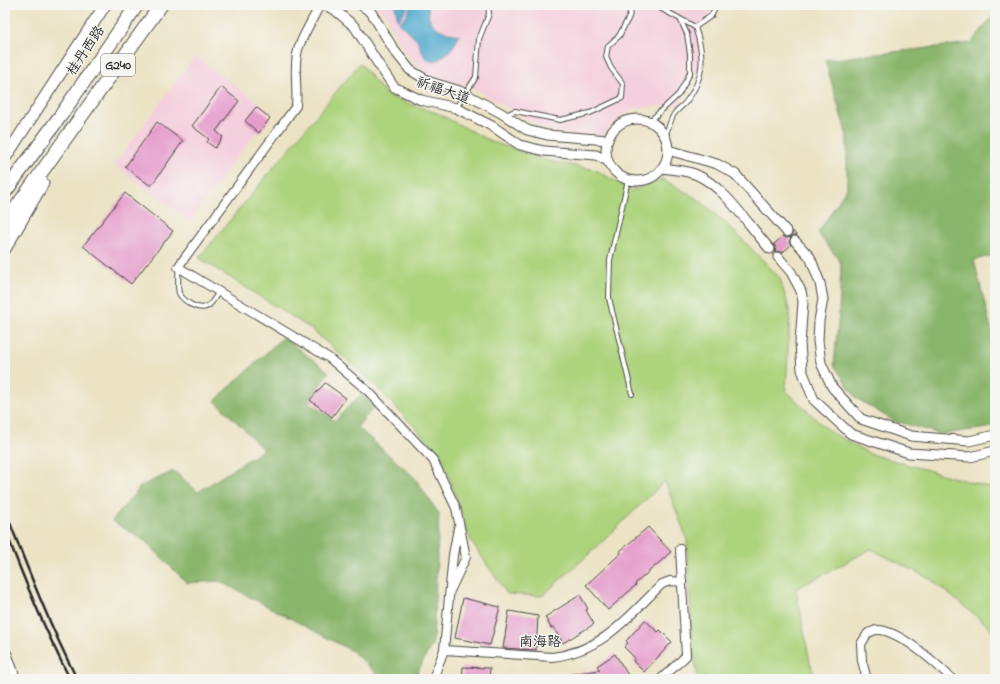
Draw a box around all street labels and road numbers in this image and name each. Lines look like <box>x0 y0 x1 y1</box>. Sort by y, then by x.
street label: 桂丹西路 <box>62 22 110 80</box>
road number: G240 <box>101 54 135 76</box>
street label: 祈福大道 <box>413 72 473 110</box>
street label: 南海路 <box>519 632 561 653</box>

